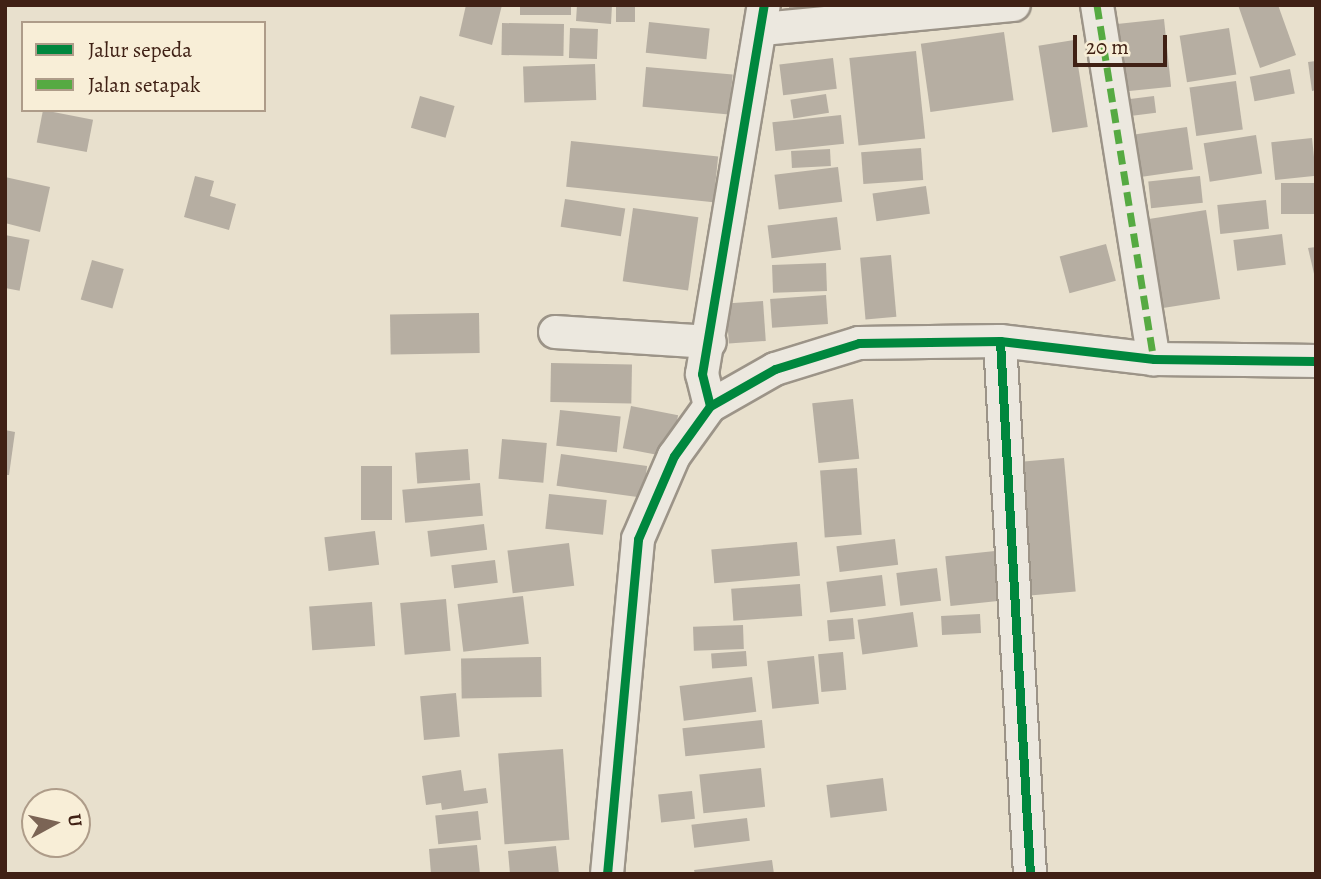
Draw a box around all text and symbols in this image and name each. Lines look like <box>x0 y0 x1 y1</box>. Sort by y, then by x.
legend <box>21 21 266 112</box>
scale bar <box>1076 21 1170 65</box>
text: 20 m <box>1086 33 1129 61</box>
text: Jalur sepeda <box>88 36 192 64</box>
text: Jalan setapak <box>88 71 200 99</box>
north arrow <box>21 788 91 858</box>
text: U <box>61 812 89 828</box>

